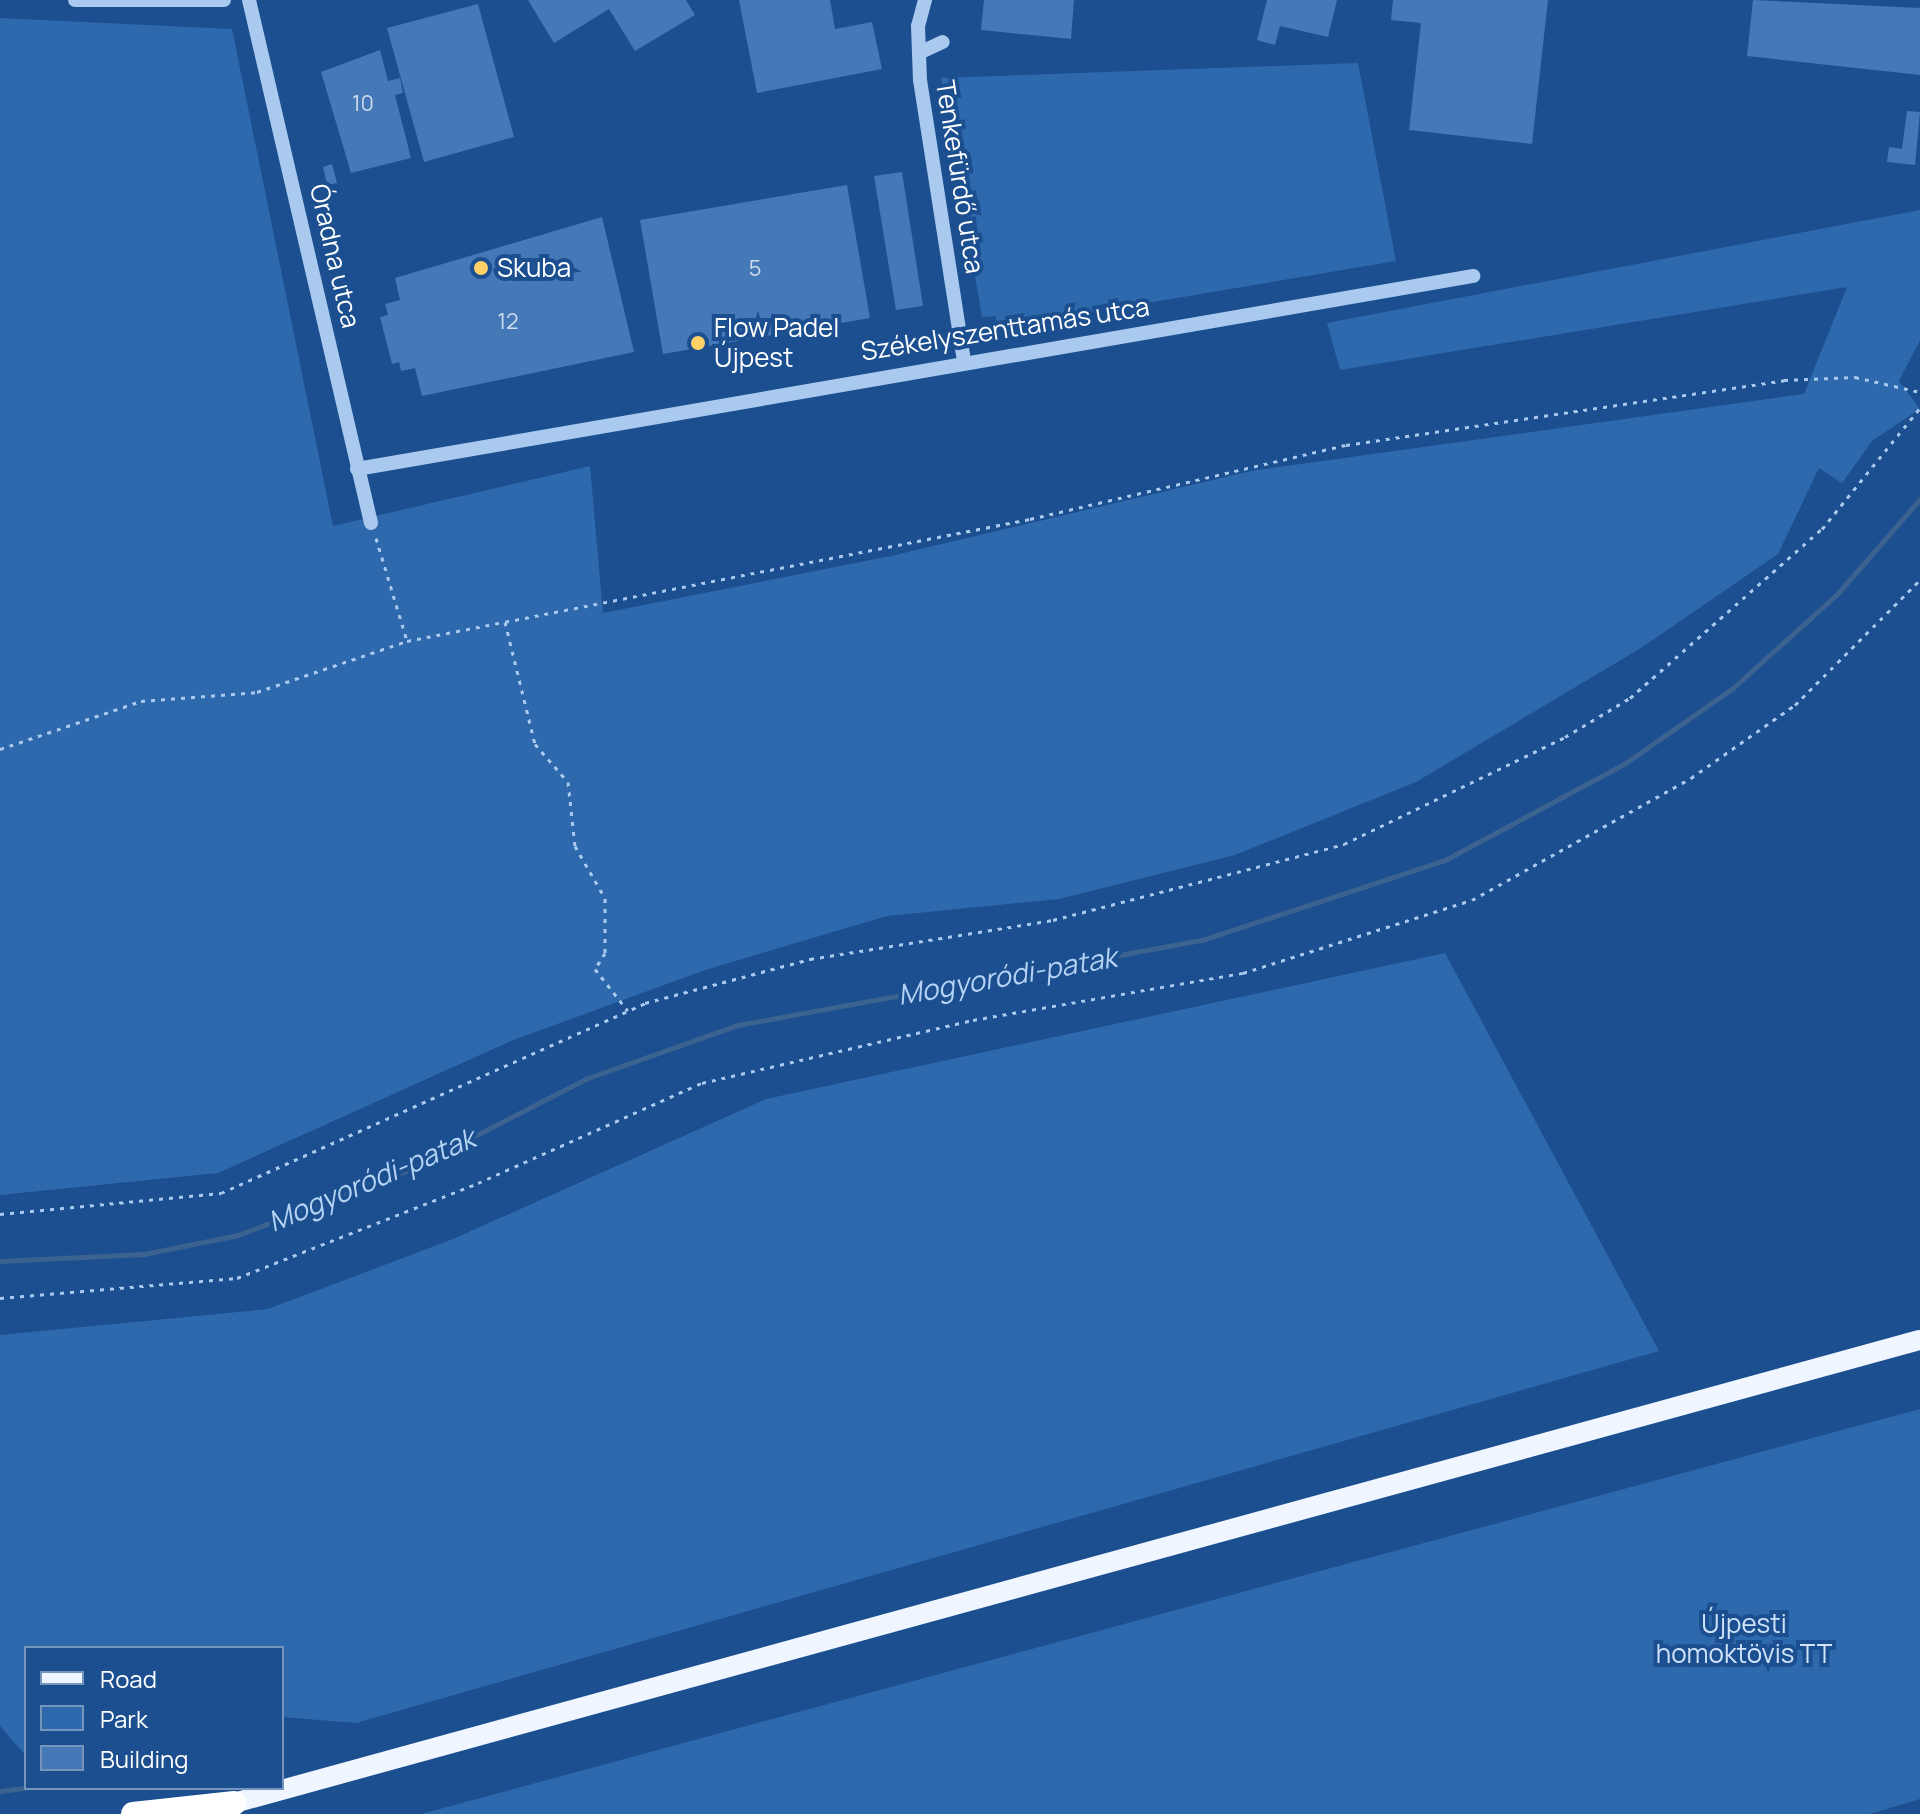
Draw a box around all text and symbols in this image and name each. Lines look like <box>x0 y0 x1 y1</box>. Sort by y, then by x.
street label: Tenkefürdő utca <box>929 78 991 276</box>
house number: 10 <box>352 91 374 117</box>
street label: Óradna utca <box>303 181 367 331</box>
place label: Skuba <box>497 252 571 284</box>
house number: 5 <box>749 256 761 282</box>
marker: Skuba <box>472 259 490 277</box>
street label: Székelyszenttamás utca <box>859 291 1151 367</box>
house number: 12 <box>497 309 519 335</box>
place label: Flow Padel Újpest <box>714 312 839 374</box>
marker: Flow Padel Újpest <box>689 334 707 352</box>
water label: Mogyoródi-patak <box>895 939 1119 1011</box>
water label: Mogyoródi-patak <box>262 1120 480 1238</box>
park label: Újpesti homoktövis TT <box>1656 1608 1832 1670</box>
legend <box>24 1646 284 1790</box>
text: Road <box>100 1662 157 1695</box>
text: Park <box>100 1702 148 1735</box>
text: Building <box>100 1742 188 1775</box>

